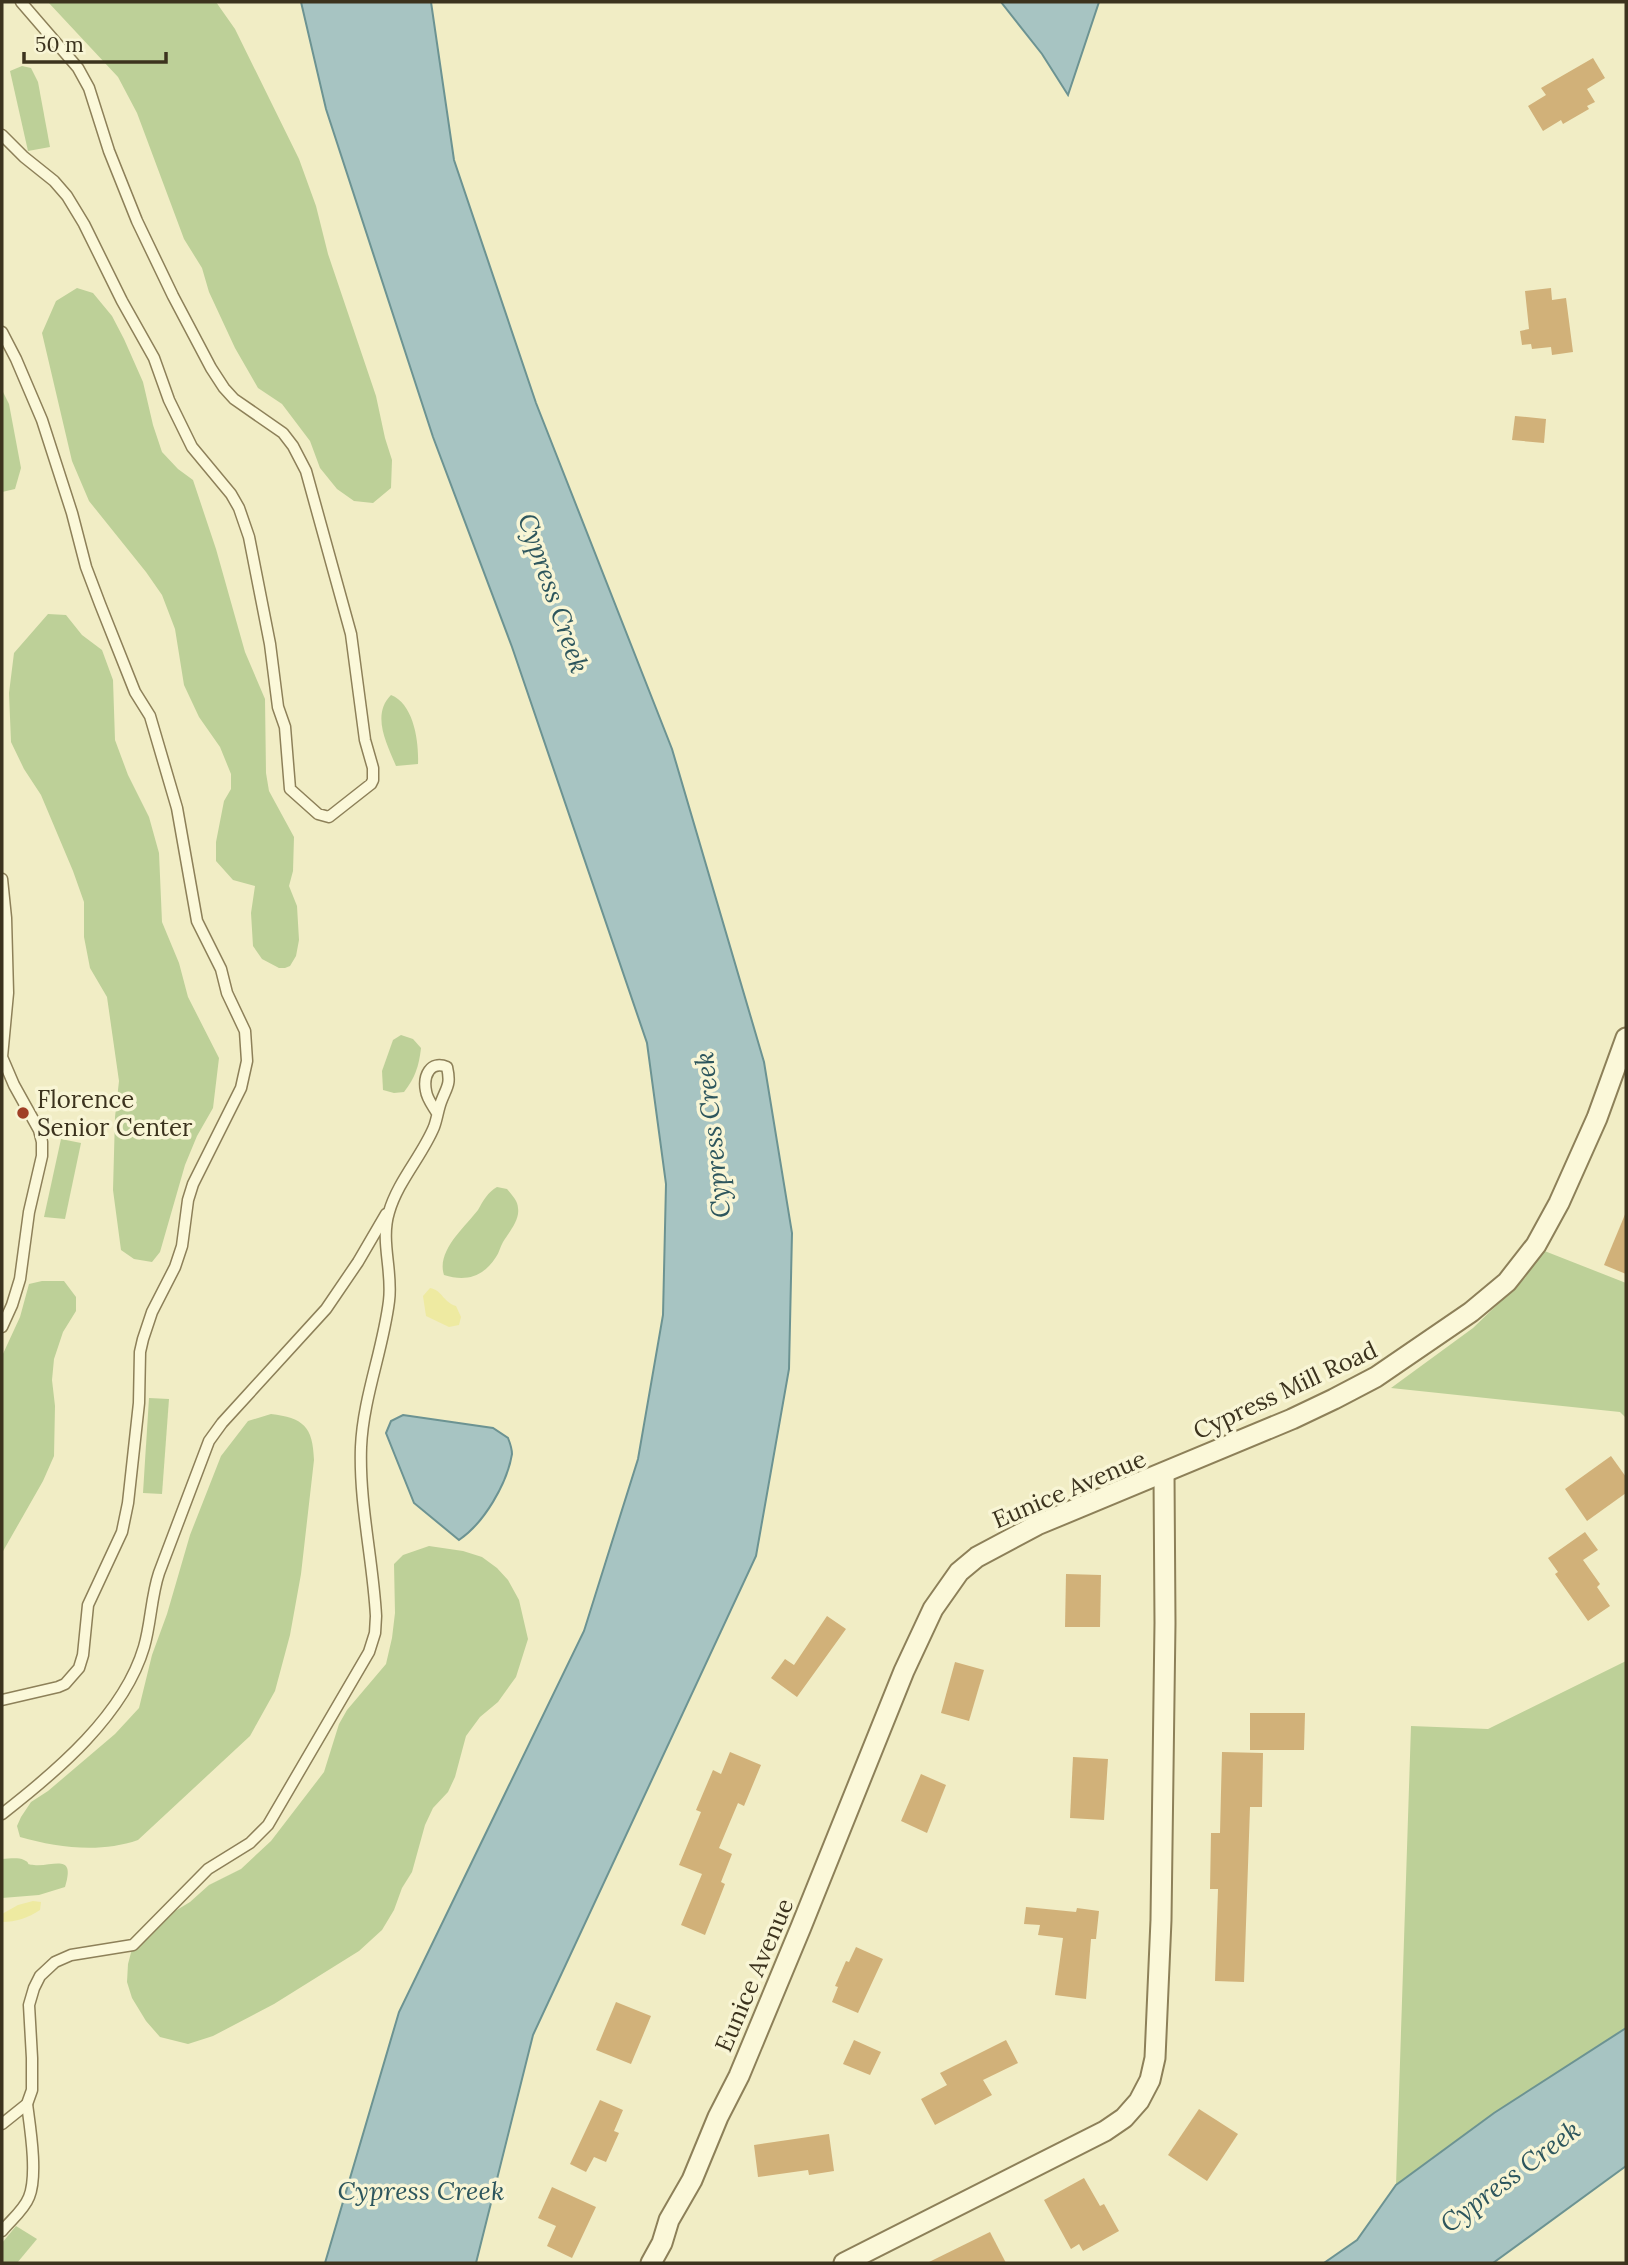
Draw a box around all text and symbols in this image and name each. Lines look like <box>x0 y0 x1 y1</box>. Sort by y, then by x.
scale bar <box>24 21 166 65</box>
text: 50 m <box>35 31 84 58</box>
water label: Cypress Creek <box>511 509 597 677</box>
water label: Cypress Creek <box>687 1050 737 1220</box>
place label: Florence Senior Center <box>37 1084 193 1143</box>
marker: Florence Senior Center <box>15 1105 31 1121</box>
street label: Cypress Mill Road <box>1188 1334 1382 1446</box>
street label: Eunice Avenue <box>988 1443 1150 1535</box>
street label: Eunice Avenue <box>708 1894 800 2056</box>
water label: Cypress Creek <box>1433 2113 1587 2239</box>
water label: Cypress Creek <box>338 2174 504 2207</box>

